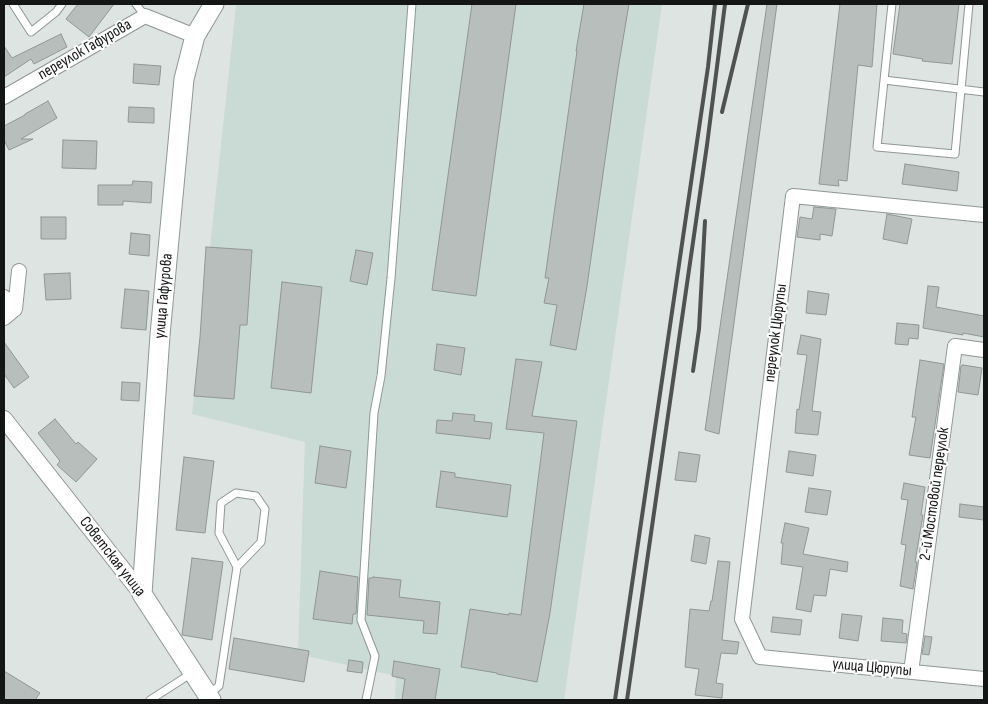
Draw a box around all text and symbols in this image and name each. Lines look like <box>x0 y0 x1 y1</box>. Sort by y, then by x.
street label: переулок Гафурова <box>35 15 135 85</box>
street label: улица Гафурова <box>151 253 177 339</box>
street label: переулок Цюрупы <box>760 283 792 383</box>
street label: 2-й Мостовой переулок <box>916 426 954 562</box>
street label: Советская улица <box>75 513 149 601</box>
street label: улица Цюрупы <box>832 655 912 681</box>

